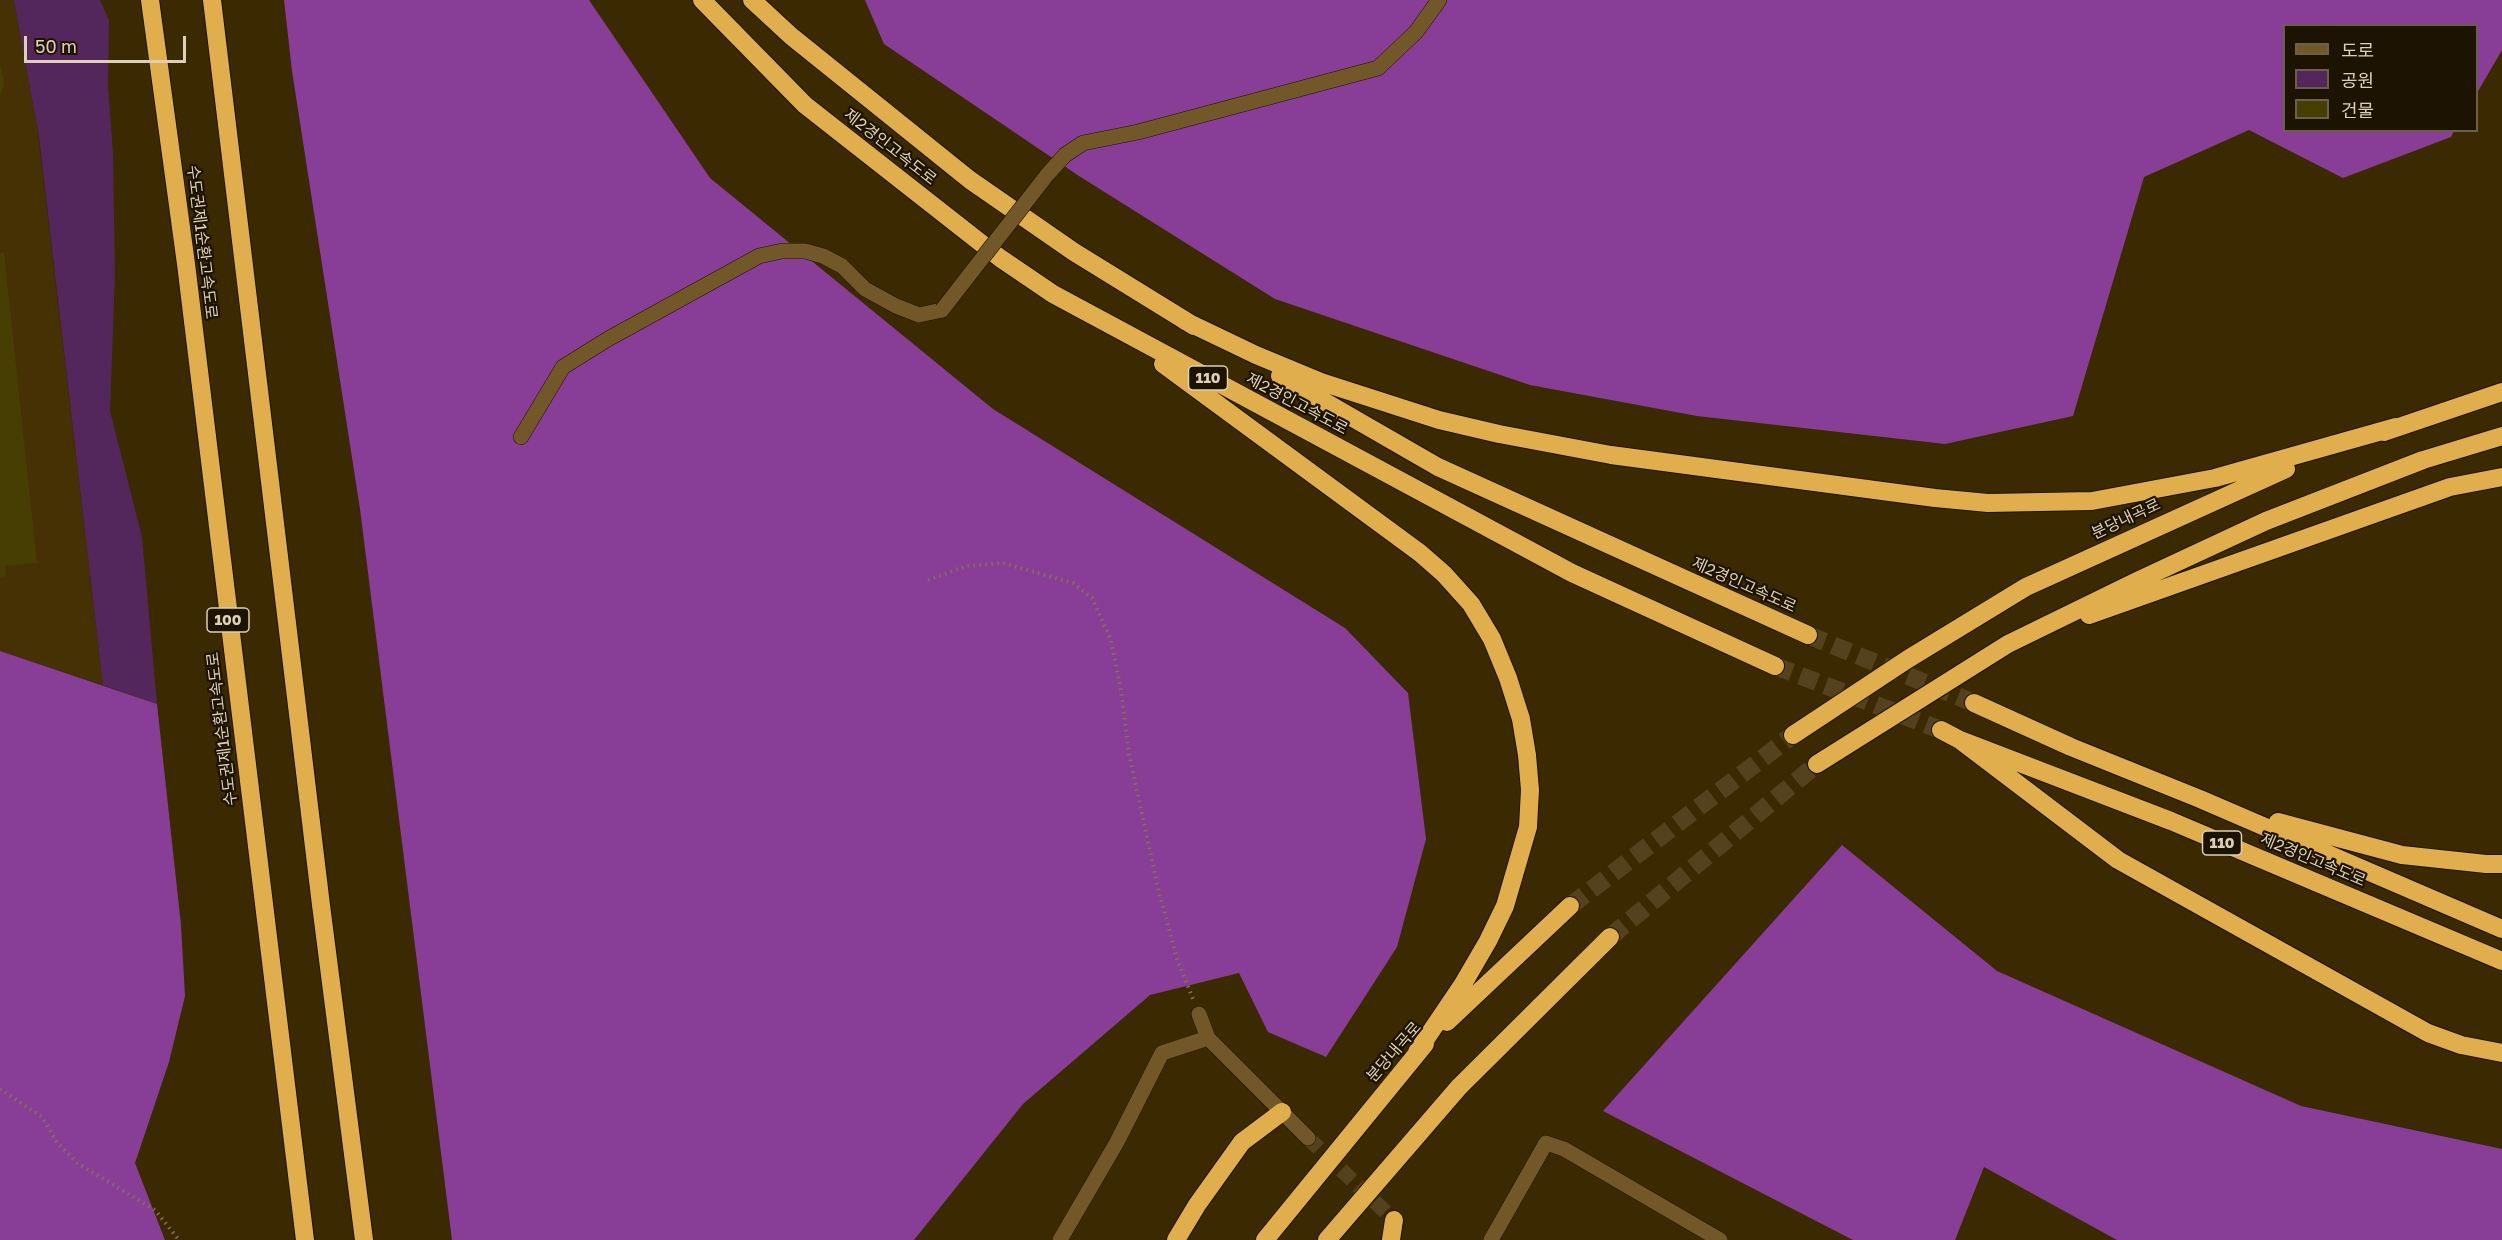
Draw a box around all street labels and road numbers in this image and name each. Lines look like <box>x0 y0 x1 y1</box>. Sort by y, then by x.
street label: 제2경인고속도로 <box>840 105 940 189</box>
street label: 수도권제1순환고속도로 <box>183 164 221 320</box>
road number: 110 <box>1188 366 1228 390</box>
street label: 제2경인고속도로 <box>1243 369 1351 439</box>
street label: 분당내곡로 <box>2089 495 2163 543</box>
street label: 제2경인고속도로 <box>1689 553 1799 617</box>
road number: 100 <box>207 608 249 632</box>
street label: 수도권제1순환고속도로 <box>203 651 241 807</box>
street label: 제2경인고속도로 <box>2258 829 2368 891</box>
road number: 110 <box>2202 831 2242 855</box>
street label: 분당내곡로 <box>1363 1018 1425 1086</box>

